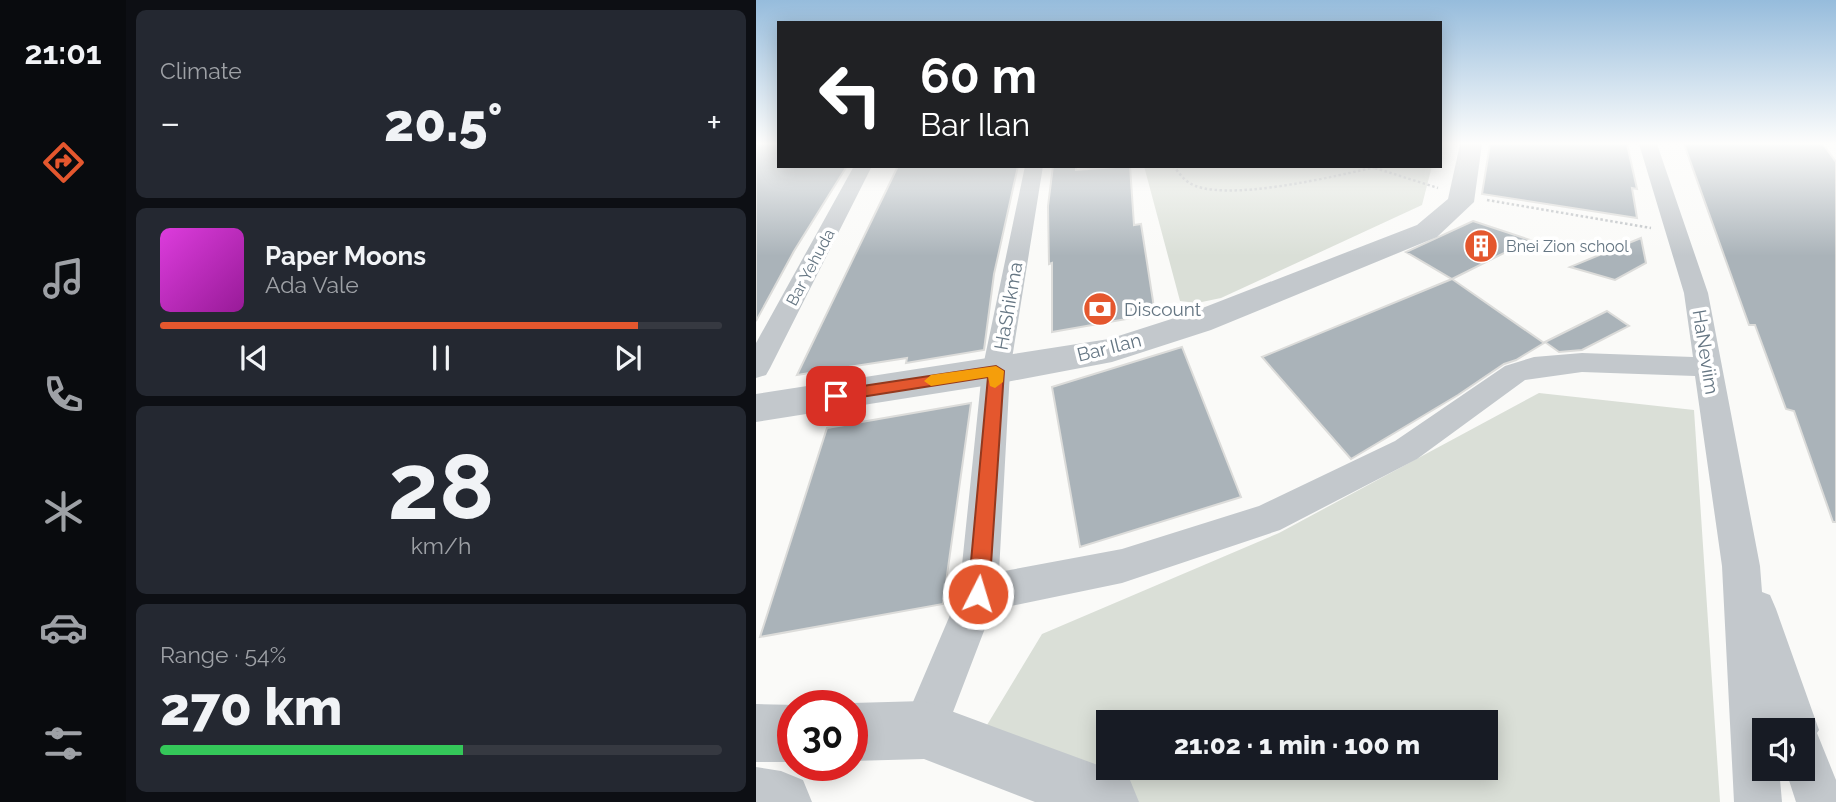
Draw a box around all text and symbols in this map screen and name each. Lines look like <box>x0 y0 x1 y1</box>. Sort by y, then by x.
text: 21:01 <box>24 34 102 71</box>
text: 60 m <box>920 47 1037 104</box>
icon: left <box>805 49 896 140</box>
text: Climate <box>160 57 242 84</box>
text: 20.5° <box>384 92 503 153</box>
text: − <box>160 100 180 145</box>
text: + <box>706 100 722 145</box>
text: Bar Ilan <box>920 106 1030 143</box>
icon: directions <box>39 138 88 187</box>
street label: Bar Yehuda <box>782 226 839 309</box>
building icon: Bnei Zion school <box>1462 227 1500 265</box>
place label: Bnei Zion school <box>1506 237 1629 256</box>
text: Paper Moons <box>265 241 426 271</box>
icon: music <box>39 254 88 303</box>
street label: HaShikma <box>989 260 1027 352</box>
text: Ada Vale <box>265 271 359 298</box>
bank icon: Discount <box>1081 290 1119 328</box>
place label: Discount <box>1124 298 1202 320</box>
street label: HaNeviim <box>1688 308 1724 396</box>
street label: Bar Ilan <box>1075 328 1143 366</box>
icon: previous <box>235 339 273 377</box>
icon: pause <box>422 339 460 377</box>
icon: next <box>609 339 647 377</box>
pin <box>806 366 866 426</box>
icon: phone <box>39 370 88 419</box>
icon: arrive <box>817 377 855 415</box>
text: 28 <box>388 433 494 540</box>
icon: climate <box>39 487 88 536</box>
text: km/h <box>411 532 471 559</box>
position arrow <box>941 557 1015 631</box>
icon: car <box>39 603 88 652</box>
text: Range · 54% <box>160 641 286 668</box>
text: 270 km <box>160 676 342 737</box>
speed limit sign: 30 <box>777 690 868 781</box>
map controls <box>1752 718 1815 781</box>
button: sound <box>1752 718 1815 781</box>
icon: filters <box>39 719 88 768</box>
text: 21:02 · 1 min · 100 m <box>1174 730 1420 760</box>

